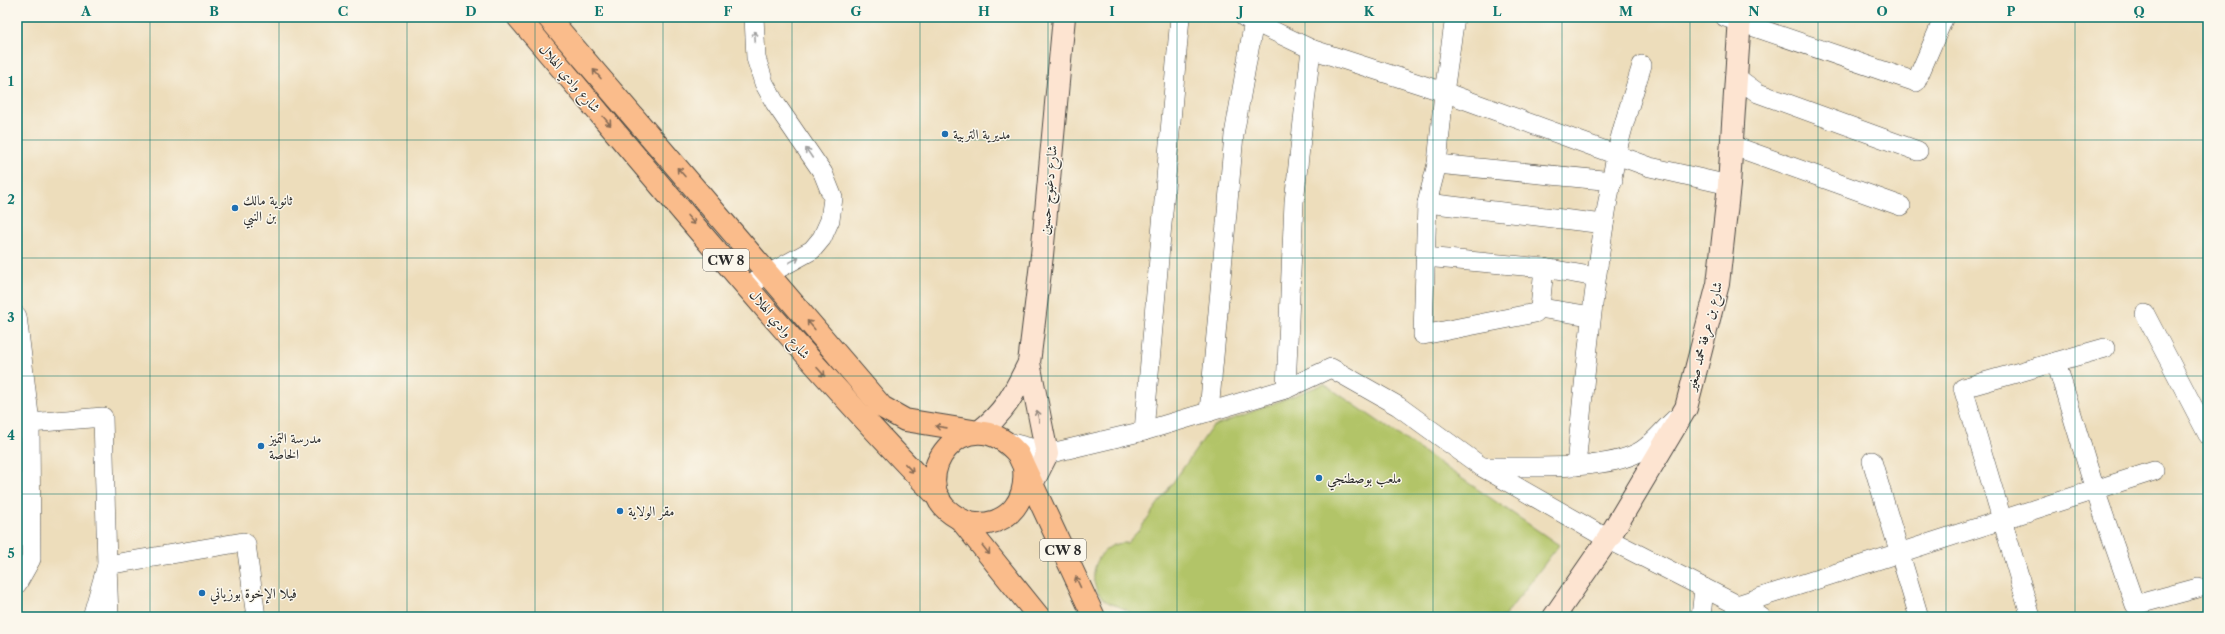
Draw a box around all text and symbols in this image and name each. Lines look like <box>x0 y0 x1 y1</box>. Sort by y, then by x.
text: A <box>80 3 92 19</box>
text: B <box>209 3 219 19</box>
text: C <box>338 3 348 19</box>
text: D <box>465 3 477 19</box>
text: E <box>594 3 604 19</box>
text: F <box>724 3 733 19</box>
text: G <box>850 3 862 19</box>
text: H <box>978 3 990 19</box>
text: I <box>1109 3 1115 19</box>
text: J <box>1236 3 1244 19</box>
text: K <box>1364 3 1375 19</box>
text: L <box>1493 3 1502 19</box>
text: M <box>1619 3 1633 19</box>
text: N <box>1748 3 1760 19</box>
text: O <box>1876 3 1888 19</box>
text: P <box>2007 3 2016 19</box>
text: Q <box>2133 3 2145 19</box>
one-way arrow <box>751 31 759 44</box>
street label: شارع وادي الهلال <box>533 40 605 118</box>
one-way arrow <box>592 68 601 79</box>
text: 1 <box>8 73 14 89</box>
one-way arrow <box>602 116 611 126</box>
place label: مديرية التربية <box>953 125 1011 143</box>
marker: مديرية التربية <box>940 129 950 139</box>
street label: شارع دغبوج حسين <box>1035 144 1065 236</box>
one-way arrow <box>805 148 813 159</box>
one-way arrow <box>677 167 686 178</box>
text: 2 <box>7 191 15 207</box>
place label: ثانوية مالك بن النبي <box>243 191 293 229</box>
marker: ثانوية مالك بن النبي <box>230 203 240 213</box>
one-way arrow <box>687 215 696 225</box>
road number: CW 8 <box>703 249 749 271</box>
one-way arrow <box>788 256 800 264</box>
street label: شارع بن عرفة محمد صغير <box>1681 280 1729 395</box>
street label: شارع وادي الهلال <box>743 286 814 364</box>
text: 3 <box>7 309 15 325</box>
one-way arrow <box>806 319 815 330</box>
one-way arrow <box>817 367 826 377</box>
one-way arrow <box>1034 410 1042 423</box>
one-way arrow <box>935 423 948 431</box>
text: 4 <box>7 427 15 443</box>
place label: مدرسة التميز الخاصة <box>267 429 321 463</box>
marker: مدرسة التميز الخاصة <box>256 441 266 451</box>
one-way arrow <box>904 463 914 473</box>
place label: ملعب بوصطنجي <box>1327 469 1402 491</box>
marker: ملعب بوصطنجي <box>1314 473 1324 483</box>
place label: مقر الولاية <box>628 502 675 520</box>
marker: مقر الولاية <box>615 506 625 516</box>
road number: CW 8 <box>1040 539 1086 561</box>
text: 5 <box>7 545 15 561</box>
one-way arrow <box>981 545 990 556</box>
one-way arrow <box>1074 576 1081 588</box>
place label: فيلا الإخوة بوزياني <box>210 584 297 605</box>
marker: فيلا الإخوة بوزياني <box>197 588 207 598</box>

